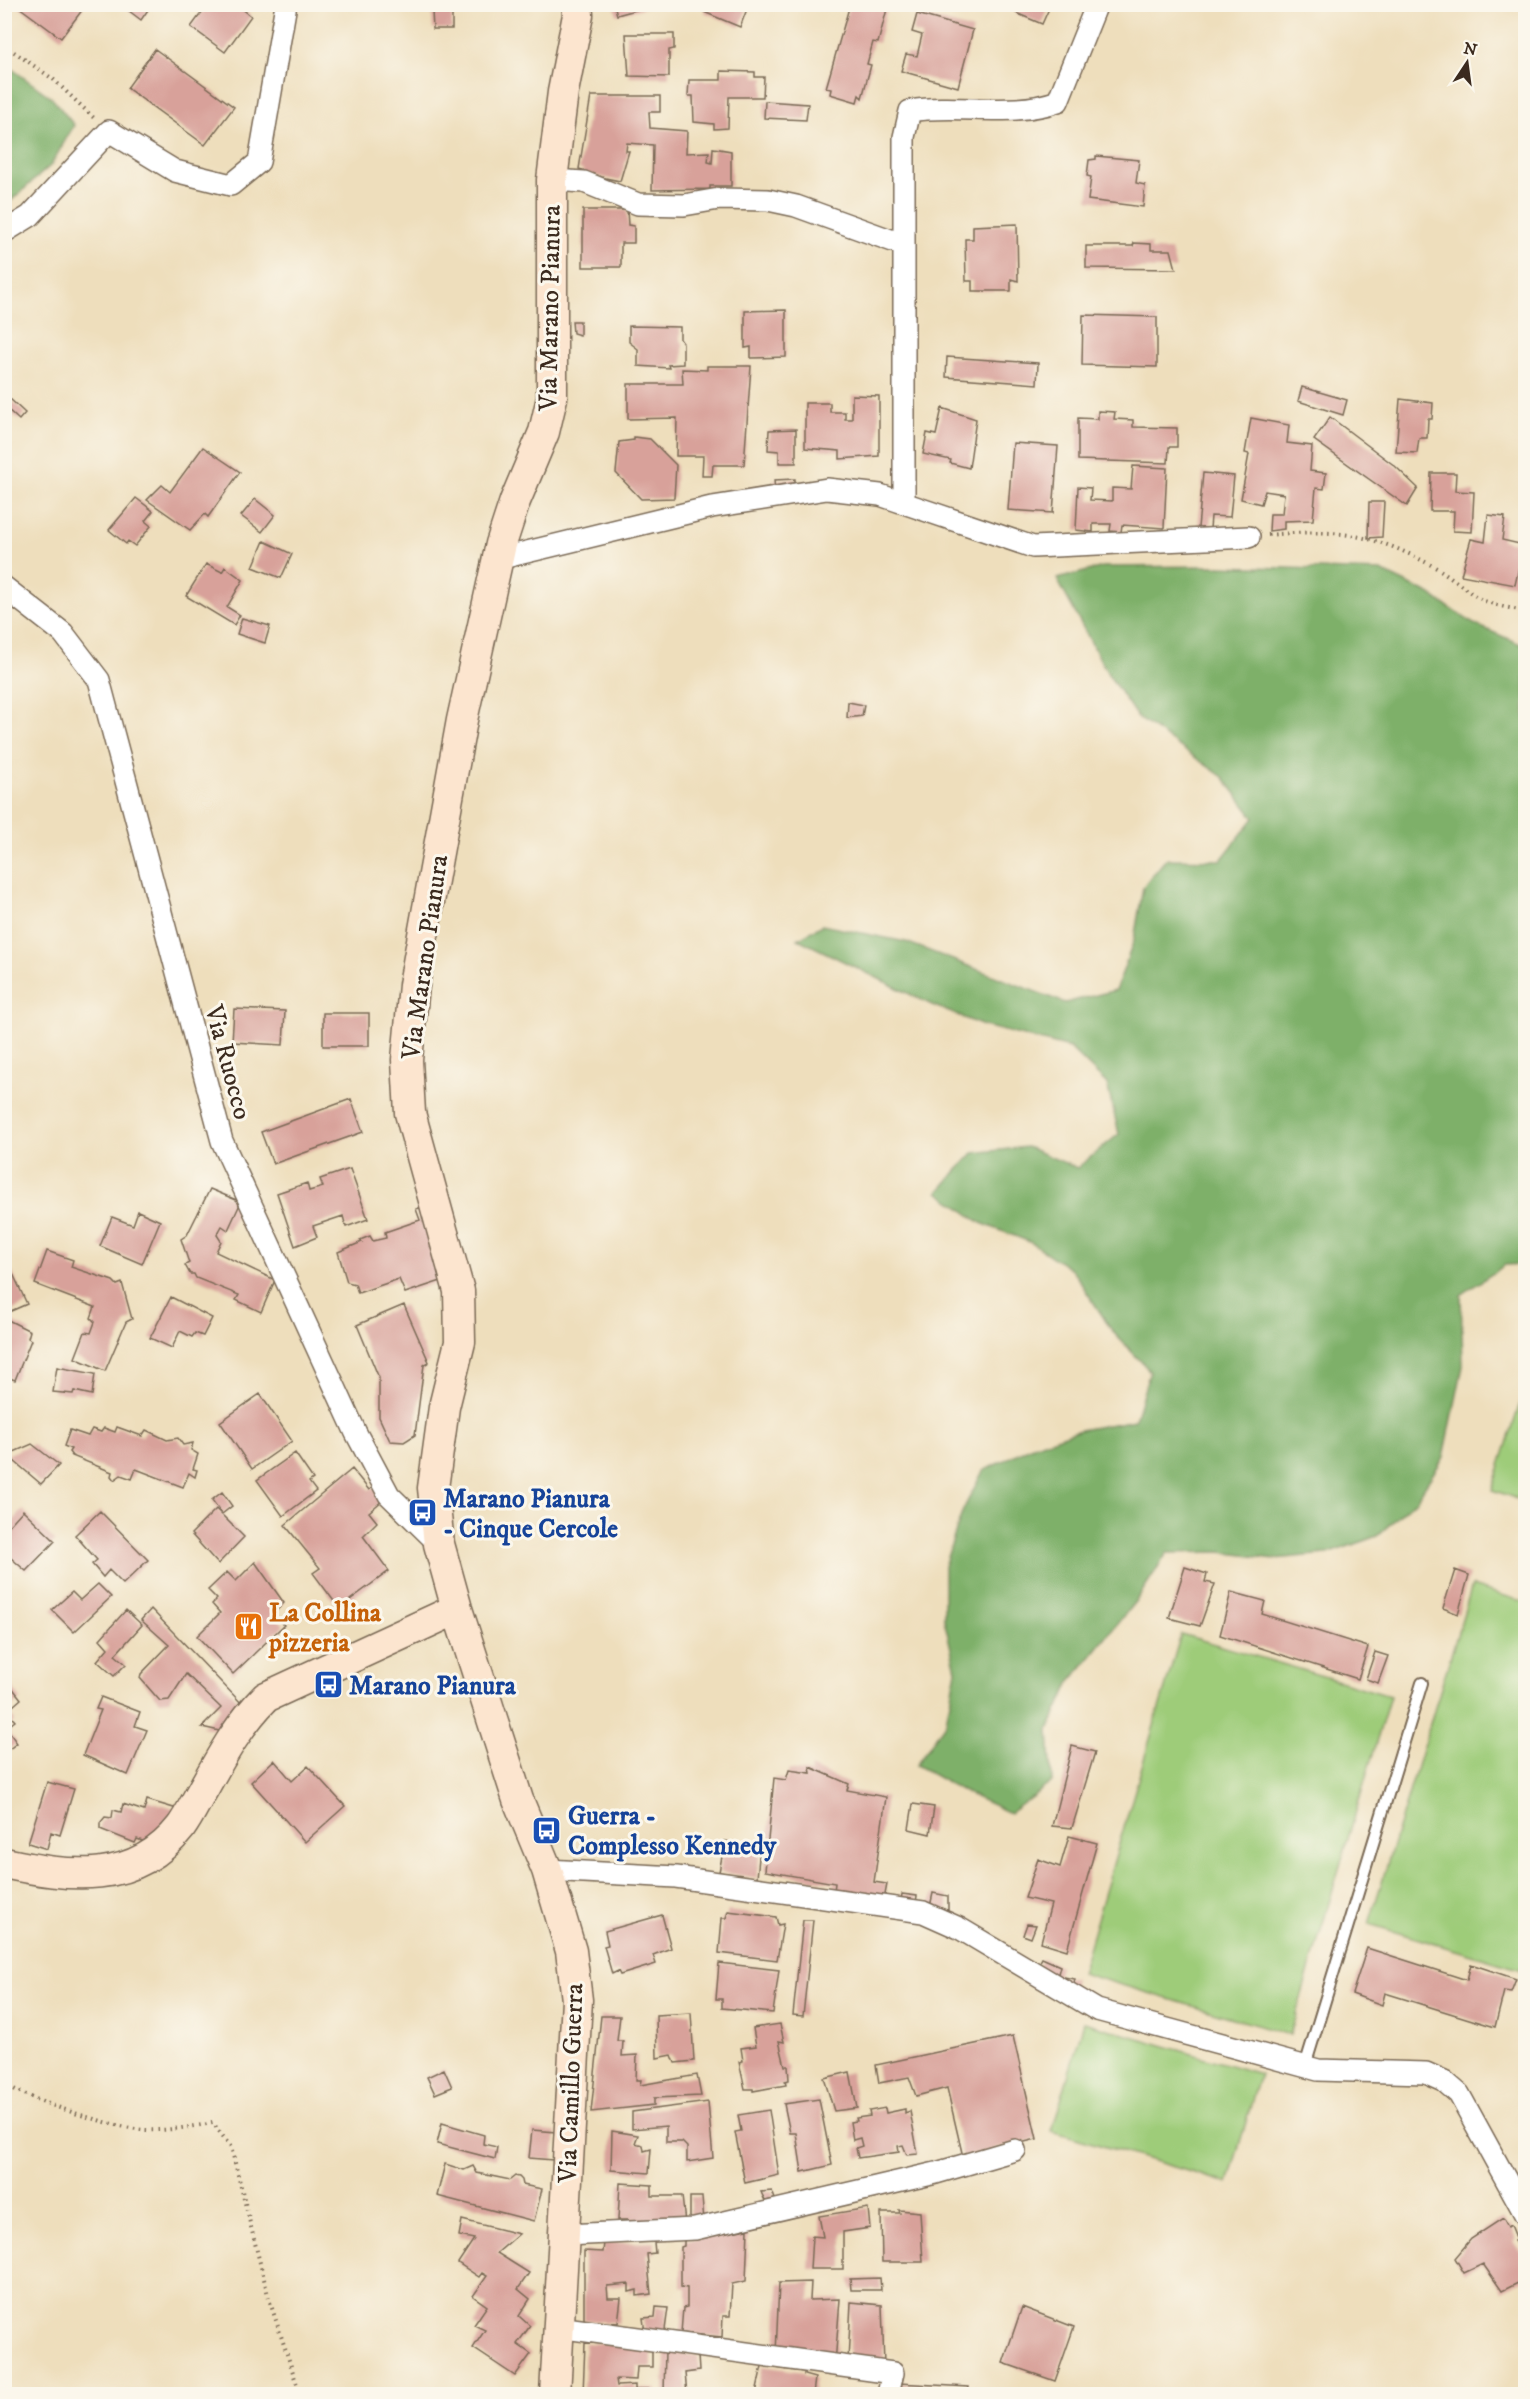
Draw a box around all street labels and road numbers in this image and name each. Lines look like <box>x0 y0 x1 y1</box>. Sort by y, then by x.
street label: Via Marano Pianura <box>532 205 569 413</box>
street label: Via Marano Pianura <box>395 853 456 1063</box>
street label: Via Ruocco <box>196 1001 259 1123</box>
street label: Via Camillo Guerra <box>551 1983 591 2184</box>

